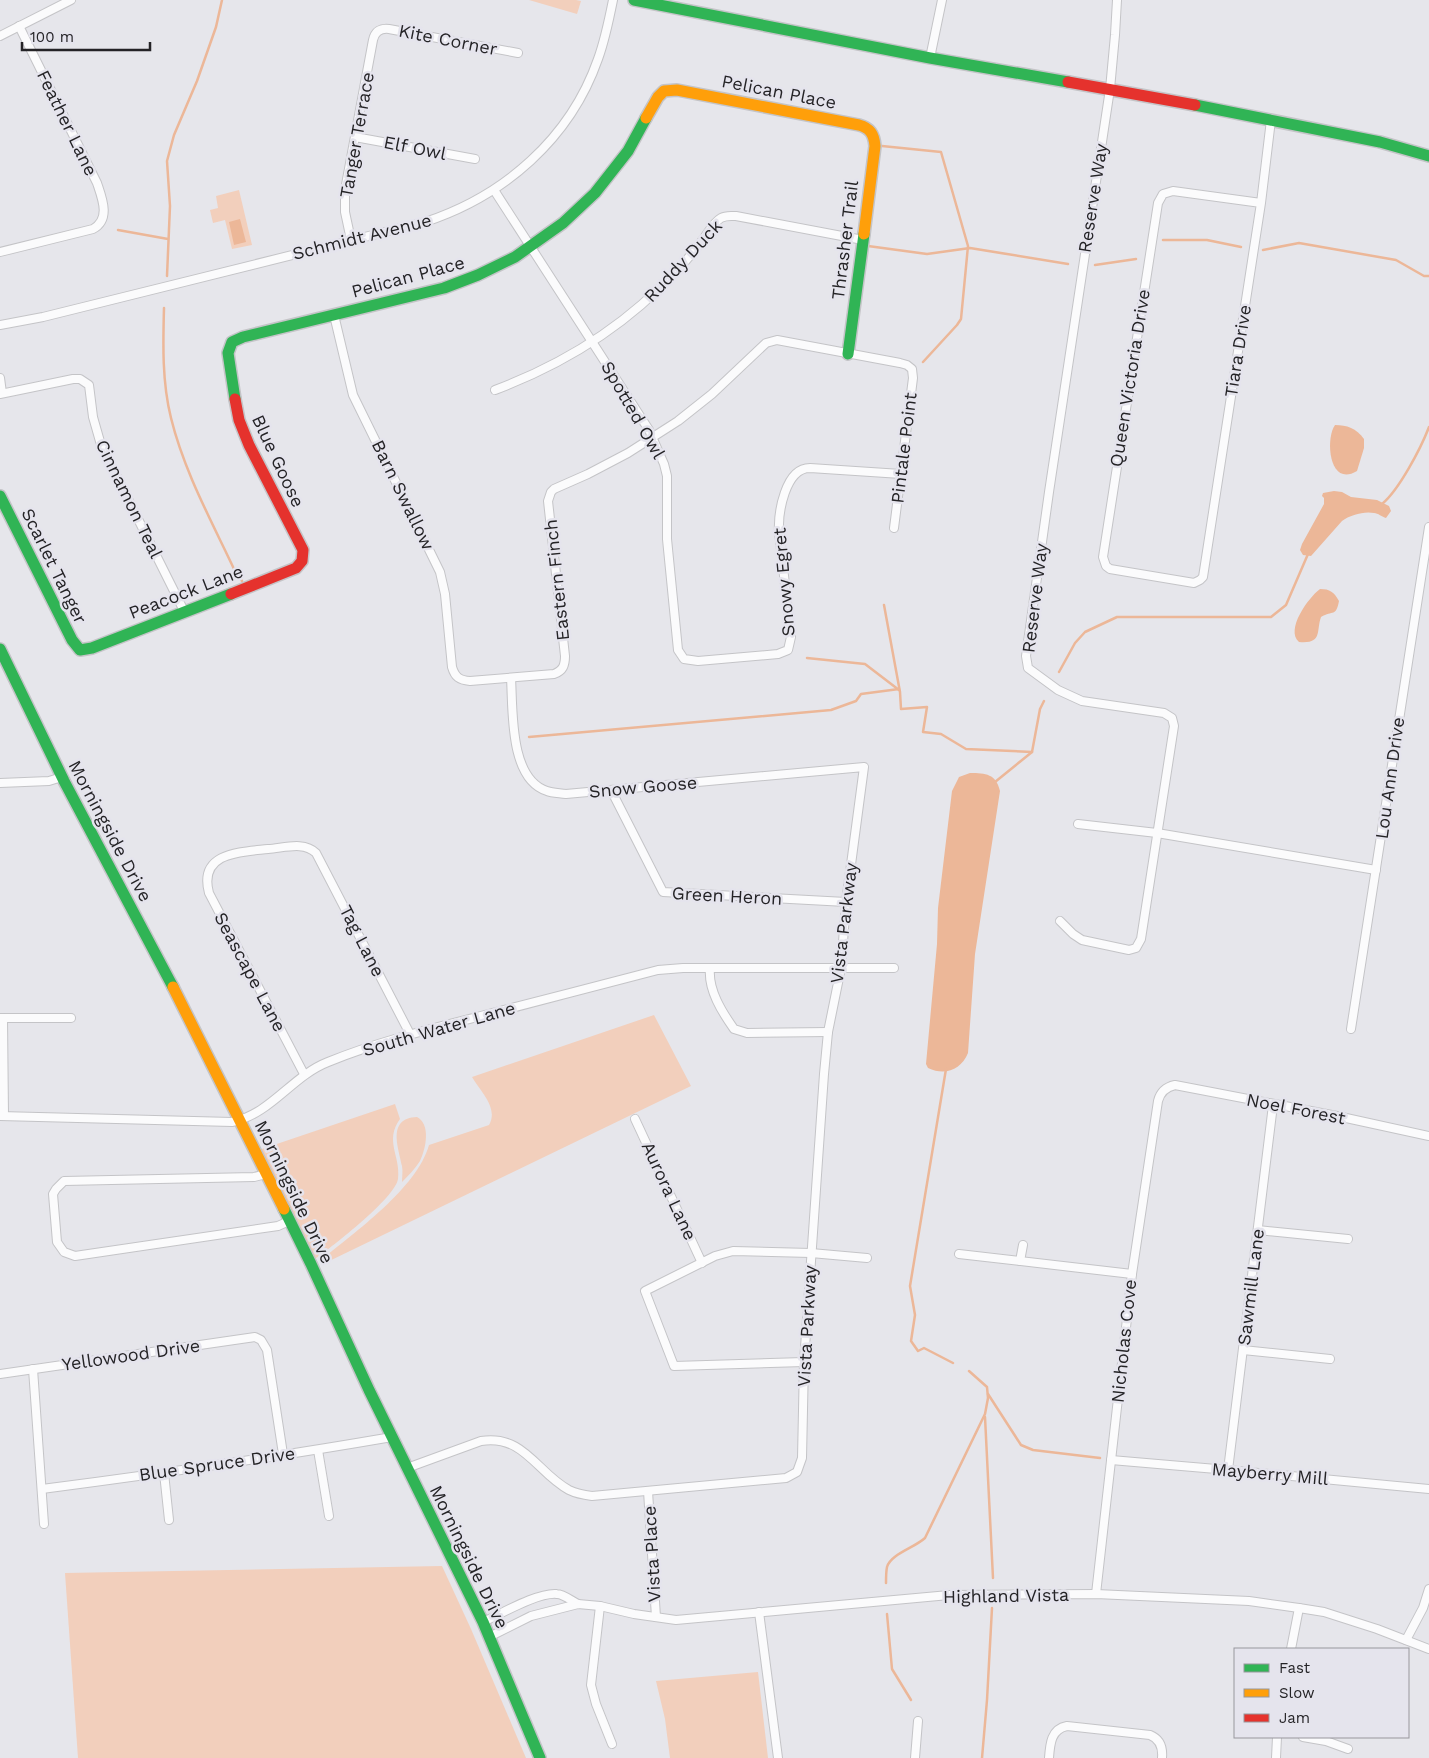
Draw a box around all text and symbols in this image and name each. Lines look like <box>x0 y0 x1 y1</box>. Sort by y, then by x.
scale bar <box>22 20 150 52</box>
street label: Kite Corner <box>397 20 499 59</box>
text: 100 m <box>30 28 74 46</box>
street label: Feather Lane <box>33 67 102 179</box>
street label: Tanger Terrace <box>335 70 378 199</box>
street label: Pelican Place <box>720 70 838 113</box>
street label: Elf Owl <box>382 131 449 164</box>
street label: Reserve Way <box>1074 141 1112 254</box>
street label: Thrasher Trail <box>827 179 862 301</box>
street label: Schmidt Avenue <box>290 209 434 264</box>
street label: Ruddy Duck <box>639 215 726 306</box>
street label: Pelican Place <box>349 251 467 302</box>
street label: Queen Victoria Drive <box>1105 288 1154 468</box>
street label: Tiara Drive <box>1220 303 1255 399</box>
street label: Spotted Owl <box>597 357 670 463</box>
street label: Pintale Point <box>886 391 921 505</box>
street label: Blue Goose <box>248 411 309 510</box>
street label: Cinnamon Teal <box>92 436 167 562</box>
street label: Barn Swallow <box>368 436 439 553</box>
street label: Scarlet Tanger <box>17 505 91 627</box>
street label: Eastern Finch <box>540 518 573 642</box>
street label: Snowy Egret <box>768 526 799 637</box>
street label: Reserve Way <box>1017 541 1052 654</box>
street label: Peacock Lane <box>126 560 246 623</box>
street label: Lou Ann Drive <box>1371 716 1408 840</box>
street label: Morningside Drive <box>64 757 157 905</box>
street label: Snow Goose <box>588 771 698 802</box>
street label: Vista Parkway <box>826 860 861 985</box>
street label: Green Heron <box>671 882 783 909</box>
street label: Tag Lane <box>336 902 389 980</box>
street label: Seascape Lane <box>210 908 291 1035</box>
street label: South Water Lane <box>360 997 518 1060</box>
street label: Noel Forest <box>1245 1089 1348 1128</box>
street label: Morningside Drive <box>251 1117 338 1267</box>
street label: Aurora Lane <box>638 1138 701 1243</box>
street label: Sawmill Lane <box>1233 1227 1268 1346</box>
street label: Vista Parkway <box>793 1264 820 1387</box>
street label: Nicholas Cove <box>1107 1278 1140 1404</box>
street label: Yellowood Drive <box>60 1334 201 1375</box>
street label: Blue Spruce Drive <box>138 1442 296 1485</box>
street label: Mayberry Mill <box>1211 1458 1330 1489</box>
street label: Morningside Drive <box>426 1482 513 1632</box>
street label: Vista Place <box>638 1505 665 1603</box>
street label: Highland Vista <box>943 1584 1069 1607</box>
legend <box>1234 1648 1409 1738</box>
text: Fast <box>1279 1659 1311 1677</box>
text: Slow <box>1279 1684 1315 1702</box>
text: Jam <box>1279 1709 1310 1727</box>

